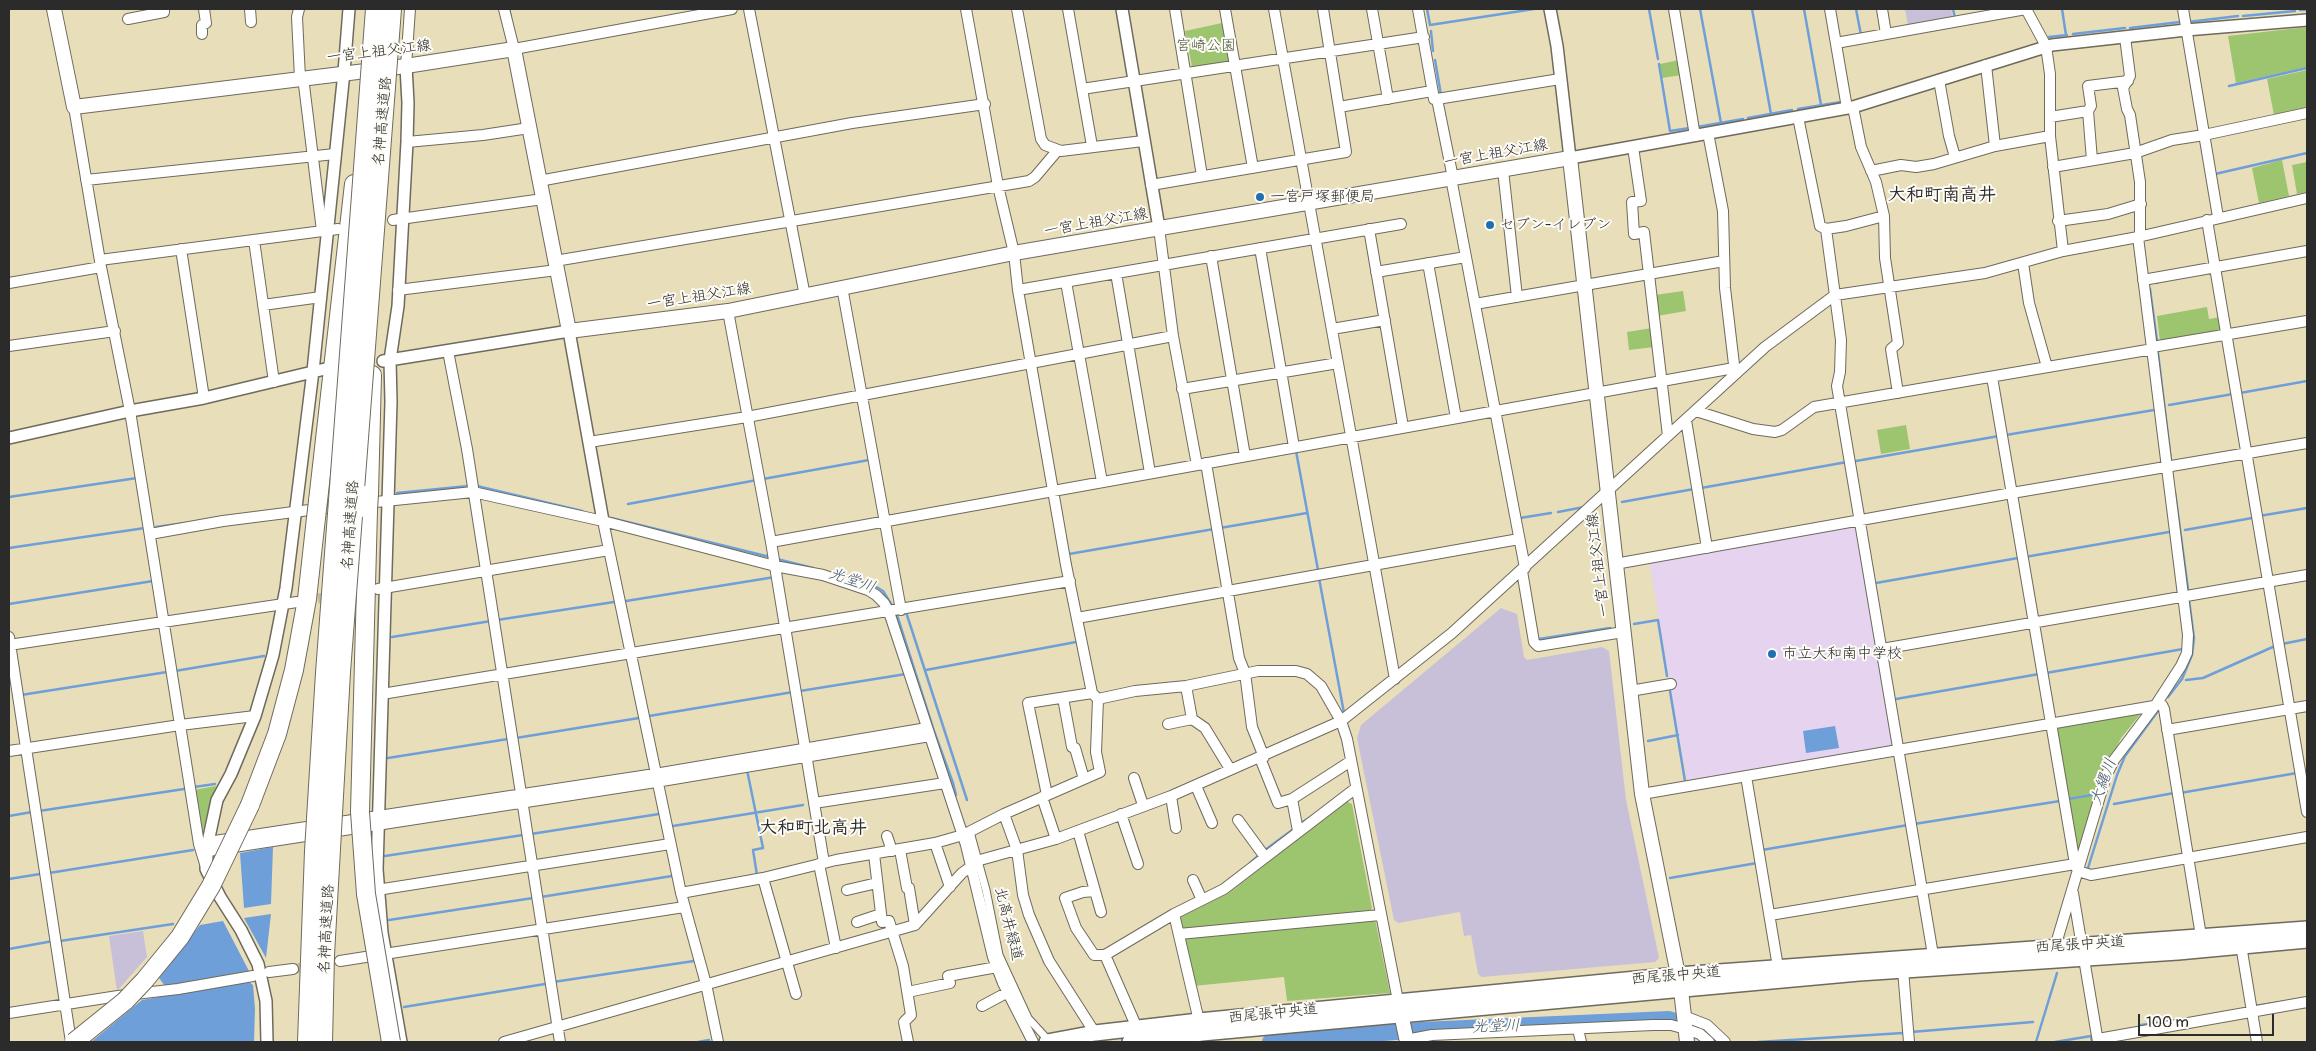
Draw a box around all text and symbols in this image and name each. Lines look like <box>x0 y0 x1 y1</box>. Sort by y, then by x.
street label: 一宮上祖父江線 <box>326 37 432 67</box>
park label: 宮崎公園 <box>1176 37 1236 55</box>
street label: 名神高速道路 <box>370 75 396 167</box>
street label: 一宮上祖父江線 <box>1443 136 1549 172</box>
district label: 大和町南高井 <box>1888 184 1996 206</box>
place label: 一宮戸塚郵便局 <box>1270 188 1375 206</box>
marker: 一宮戸塚郵便局 <box>1254 191 1266 203</box>
street label: 一宮上祖父江線 <box>1043 205 1149 241</box>
place label: セブン-イレブン <box>1500 216 1611 234</box>
marker: セブン-イレブン <box>1484 219 1496 231</box>
street label: 一宮上祖父江線 <box>646 280 752 314</box>
street label: 名神高速道路 <box>339 479 363 571</box>
street label: 一宮上祖父江線 <box>1584 512 1614 618</box>
water label: 光堂川 <box>826 564 878 598</box>
place label: 市立大和南中学校 <box>1782 645 1902 663</box>
marker: 市立大和南中学校 <box>1766 648 1778 660</box>
water label: 大縄川 <box>2087 756 2121 808</box>
district label: 大和町北高井 <box>759 817 867 839</box>
street label: 名神高速道路 <box>316 884 338 974</box>
street label: 北高井緑道 <box>990 885 1026 963</box>
street label: 西尾張中央道 <box>2034 933 2126 957</box>
street label: 西尾張中央道 <box>1630 963 1722 989</box>
street label: 西尾張中央道 <box>1227 1000 1319 1028</box>
scale bar <box>2141 1004 2277 1036</box>
text: 100 m <box>2146 1013 2189 1032</box>
water label: 光堂川 <box>1472 1017 1520 1037</box>

